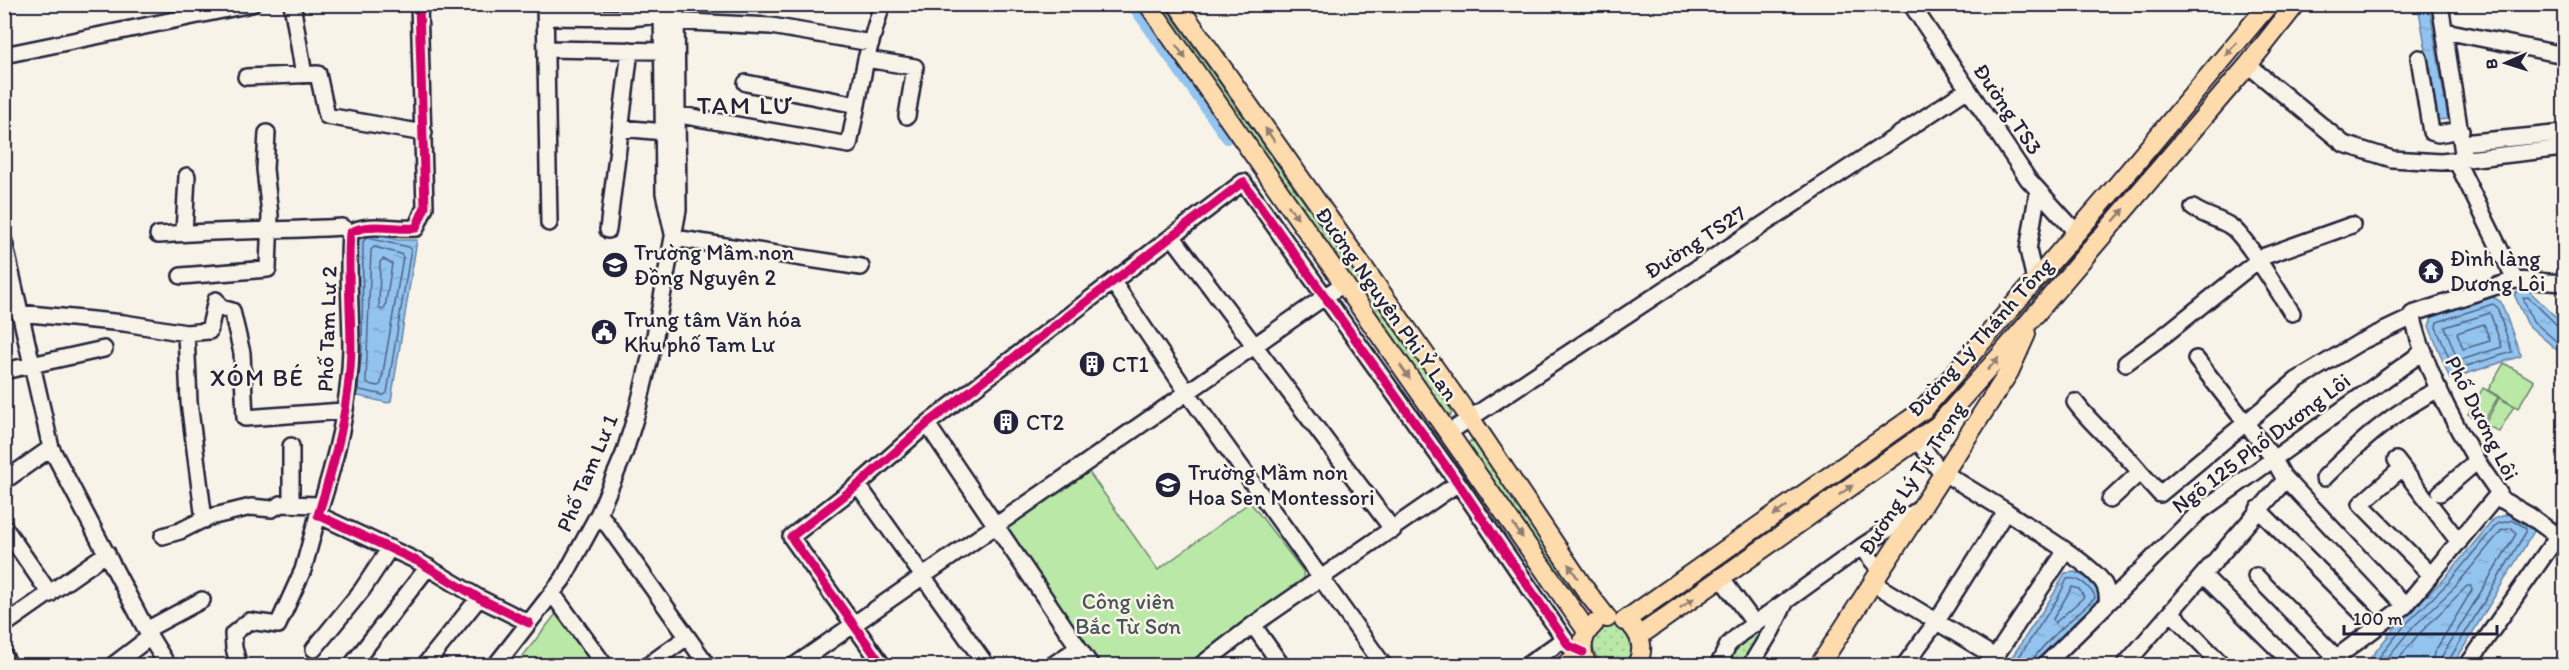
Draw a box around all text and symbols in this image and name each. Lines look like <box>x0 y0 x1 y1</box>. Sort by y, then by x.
north arrow <box>2476 33 2536 93</box>
one-way arrow <box>2225 41 2238 57</box>
one-way arrow <box>1175 44 1187 60</box>
text: B <box>2482 57 2501 69</box>
street label: Đường TS3 <box>1968 58 2048 160</box>
district label: TAM LƯ <box>697 89 793 121</box>
one-way arrow <box>1264 128 1276 143</box>
street label: Đường TS27 <box>1639 199 1751 285</box>
street label: Đường Nguyên Phi Ỷ Lan <box>1310 201 1465 407</box>
one-way arrow <box>1287 204 1299 220</box>
one-way arrow <box>2113 207 2126 223</box>
place label: Trường Mầm non Đồng Nguyên 2 <box>634 239 795 291</box>
place label: Đình làng Dương Lôi <box>2450 245 2545 297</box>
school or university icon: Trường Mầm non Đồng Nguyên 2 <box>600 250 630 280</box>
street label: Đường Lý Thánh Tông <box>1901 251 2059 422</box>
temple icon: Đình làng Dương Lôi <box>2416 256 2446 286</box>
street label: Phố Tam Lư 2 <box>311 265 343 393</box>
place label: Trung tâm Văn hóa Khu phố Tam Lư <box>624 306 802 358</box>
public building icon: Trung tâm Văn hóa Khu phố Tam Lư <box>589 317 619 347</box>
building icon: CT1 <box>1077 349 1107 379</box>
place label: CT1 <box>1112 351 1149 378</box>
street label: Phố Dương Lôi <box>2439 351 2525 485</box>
one-way arrow <box>1987 356 2000 372</box>
district label: XÓM BÉ <box>210 363 304 392</box>
one-way arrow <box>1399 363 1411 379</box>
street label: Ngõ 125 Phố Dương Lôi <box>2166 367 2356 519</box>
street label: Đường Lý Tự Trọng <box>1852 396 1972 560</box>
building icon: CT2 <box>991 407 1021 437</box>
place label: CT2 <box>1026 409 1064 436</box>
street label: Phố Tam Lư 1 <box>550 410 624 536</box>
place label: Trường Mầm non Hoa Sen Montessori <box>1188 459 1375 511</box>
school or university icon: Trường Mầm non Hoa Sen Montessori <box>1153 470 1183 500</box>
one-way arrow <box>1838 484 1854 496</box>
one-way arrow <box>1772 505 1788 517</box>
one-way arrow <box>1511 524 1523 539</box>
one-way arrow <box>1568 563 1579 579</box>
park label: Công viên Bắc Từ Sơn <box>1075 588 1181 640</box>
one-way arrow <box>1679 597 1695 609</box>
scale bar <box>2344 598 2497 636</box>
text: 100 m <box>2353 608 2403 630</box>

